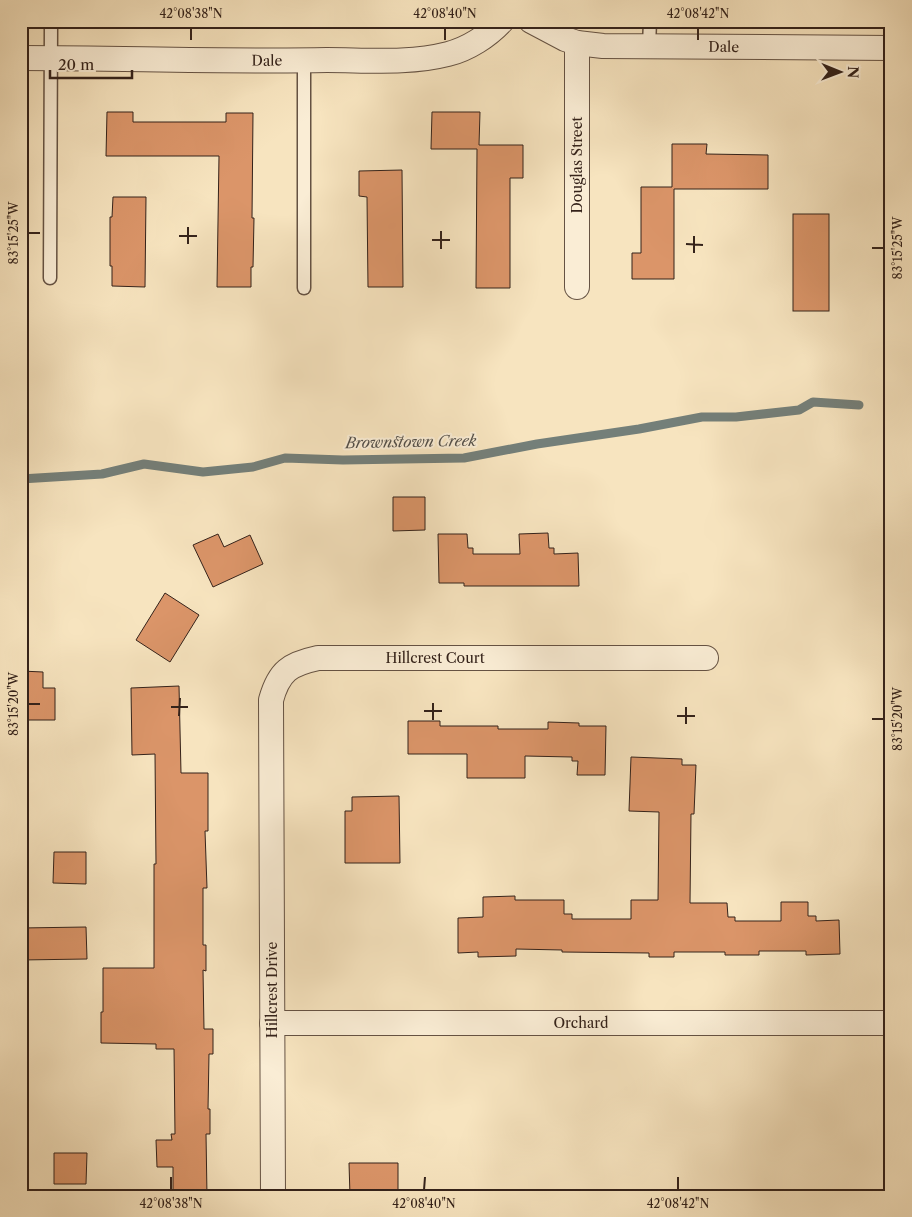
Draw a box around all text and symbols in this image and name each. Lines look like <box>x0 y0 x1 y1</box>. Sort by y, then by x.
text: 42°08'38"N <box>159 6 223 21</box>
text: 42°08'40"N <box>413 6 477 21</box>
text: 42°08'42"N <box>667 6 729 21</box>
street label: Dale <box>708 38 739 56</box>
scale bar <box>50 48 132 80</box>
north arrow <box>814 48 864 98</box>
street label: Dale <box>252 52 283 70</box>
text: 20 m <box>58 55 94 74</box>
text: N <box>844 66 862 78</box>
street label: Douglas Street <box>568 116 586 214</box>
text: 83°15'25"W <box>6 201 21 264</box>
text: 83°15'25"W <box>890 216 905 279</box>
water label: Brownstown Creek <box>344 431 477 452</box>
street label: Hillcrest Court <box>386 649 485 667</box>
text: 83°15'20"W <box>6 671 21 736</box>
text: 83°15'20"W <box>890 686 905 751</box>
street label: Hillcrest Drive <box>263 942 281 1038</box>
street label: Orchard <box>553 1014 609 1032</box>
text: 42°08'38"N <box>139 1196 203 1211</box>
text: 42°08'40"N <box>392 1196 456 1211</box>
text: 42°08'42"N <box>647 1196 709 1211</box>

